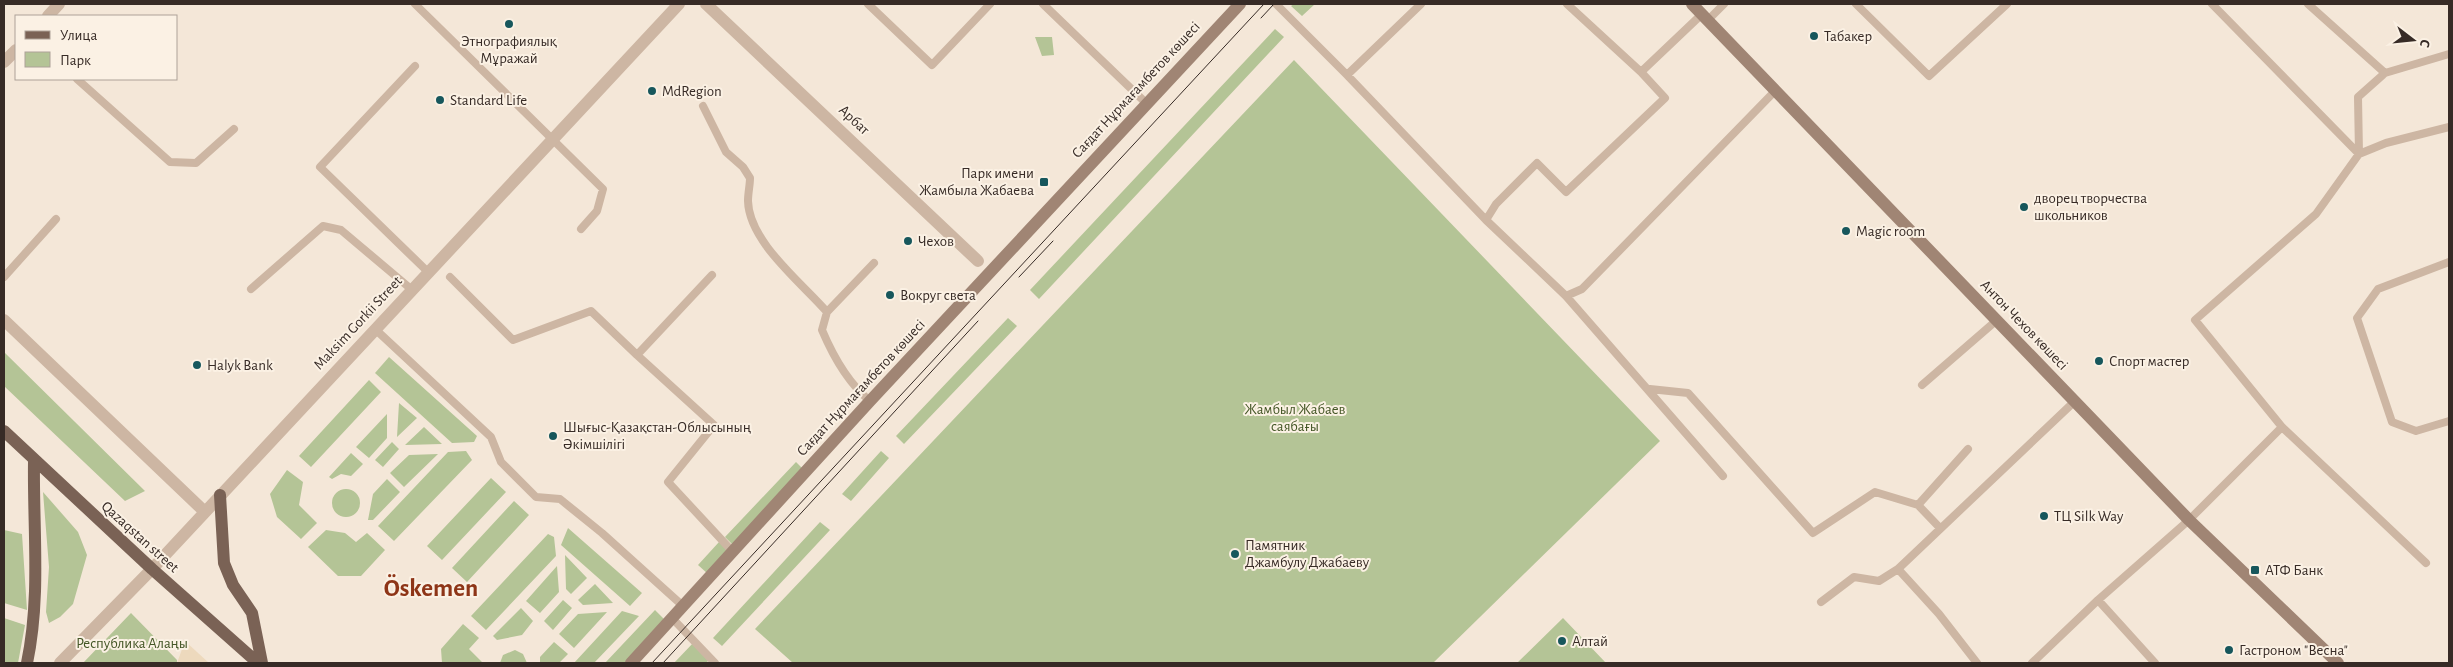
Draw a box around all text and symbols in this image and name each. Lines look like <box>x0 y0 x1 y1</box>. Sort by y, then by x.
legend <box>15 15 178 80</box>
north arrow <box>2388 15 2438 65</box>
marker: Этнографиялық Мұражай <box>503 18 515 30</box>
street label: Сағдат Нұрмағамбетов көшесі <box>1069 19 1203 161</box>
text: Улица <box>60 28 97 43</box>
place label: Табакер <box>1824 29 1872 44</box>
marker: Табакер <box>1808 30 1820 42</box>
place label: Этнографиялық Мұражай <box>461 34 558 66</box>
text: С <box>2417 38 2432 49</box>
text: Парк <box>60 53 91 68</box>
place label: MdRegion <box>662 84 722 99</box>
marker: MdRegion <box>646 85 658 97</box>
place label: Standard Life <box>450 93 527 108</box>
marker: Standard Life <box>434 94 446 106</box>
street label: Арбат <box>836 102 873 138</box>
place label: Парк имени Жамбыла Жабаева <box>919 166 1034 198</box>
marker: Парк имени Жамбыла Жабаева <box>1038 176 1050 188</box>
place label: дворец творчества школьников <box>2034 191 2147 223</box>
marker: дворец творчества школьников <box>2018 201 2030 213</box>
place label: Magic room <box>1856 224 1925 239</box>
marker: Magic room <box>1840 225 1852 237</box>
place label: Чехов <box>918 234 954 249</box>
marker: Чехов <box>902 235 914 247</box>
street label: Maksim Gorkii Street <box>311 273 405 373</box>
street label: Антон Чехов көшесі <box>1977 277 2071 373</box>
place label: Вокруг света <box>900 288 976 303</box>
marker: Вокруг света <box>884 289 896 301</box>
street label: Сағдат Нұрмағамбетов көшесі <box>794 317 928 459</box>
place label: Спорт мастер <box>2109 354 2190 369</box>
marker: Спорт мастер <box>2093 355 2105 367</box>
place label: Halyk Bank <box>207 358 273 373</box>
marker: Halyk Bank <box>191 359 203 371</box>
park label: Жамбыл Жабаев саябағы <box>1244 402 1346 434</box>
place label: Шығыс-Қазақстан-Облысының Әкімшілігі <box>563 420 751 452</box>
marker: Шығыс-Қазақстан-Облысының Әкімшілігі <box>547 430 559 442</box>
street label: Qazaqstan street <box>98 499 182 576</box>
place label: ТЦ Silk Way <box>2054 509 2124 524</box>
marker: ТЦ Silk Way <box>2038 510 2050 522</box>
place label: Памятник Джамбулу Джабаеву <box>1245 538 1370 570</box>
marker: Памятник Джамбулу Джабаеву <box>1229 548 1241 560</box>
place label: АТФ Банк <box>2265 563 2323 578</box>
marker: АТФ Банк <box>2249 564 2261 576</box>
district label: Öskemen <box>384 574 478 601</box>
place label: Алтай <box>1572 634 1608 649</box>
marker: Алтай <box>1556 635 1568 647</box>
park label: Республика Алаңы <box>76 636 188 651</box>
place label: Гастроном "Весна" <box>2239 643 2348 658</box>
marker: Гастроном "Весна" <box>2223 644 2235 656</box>

